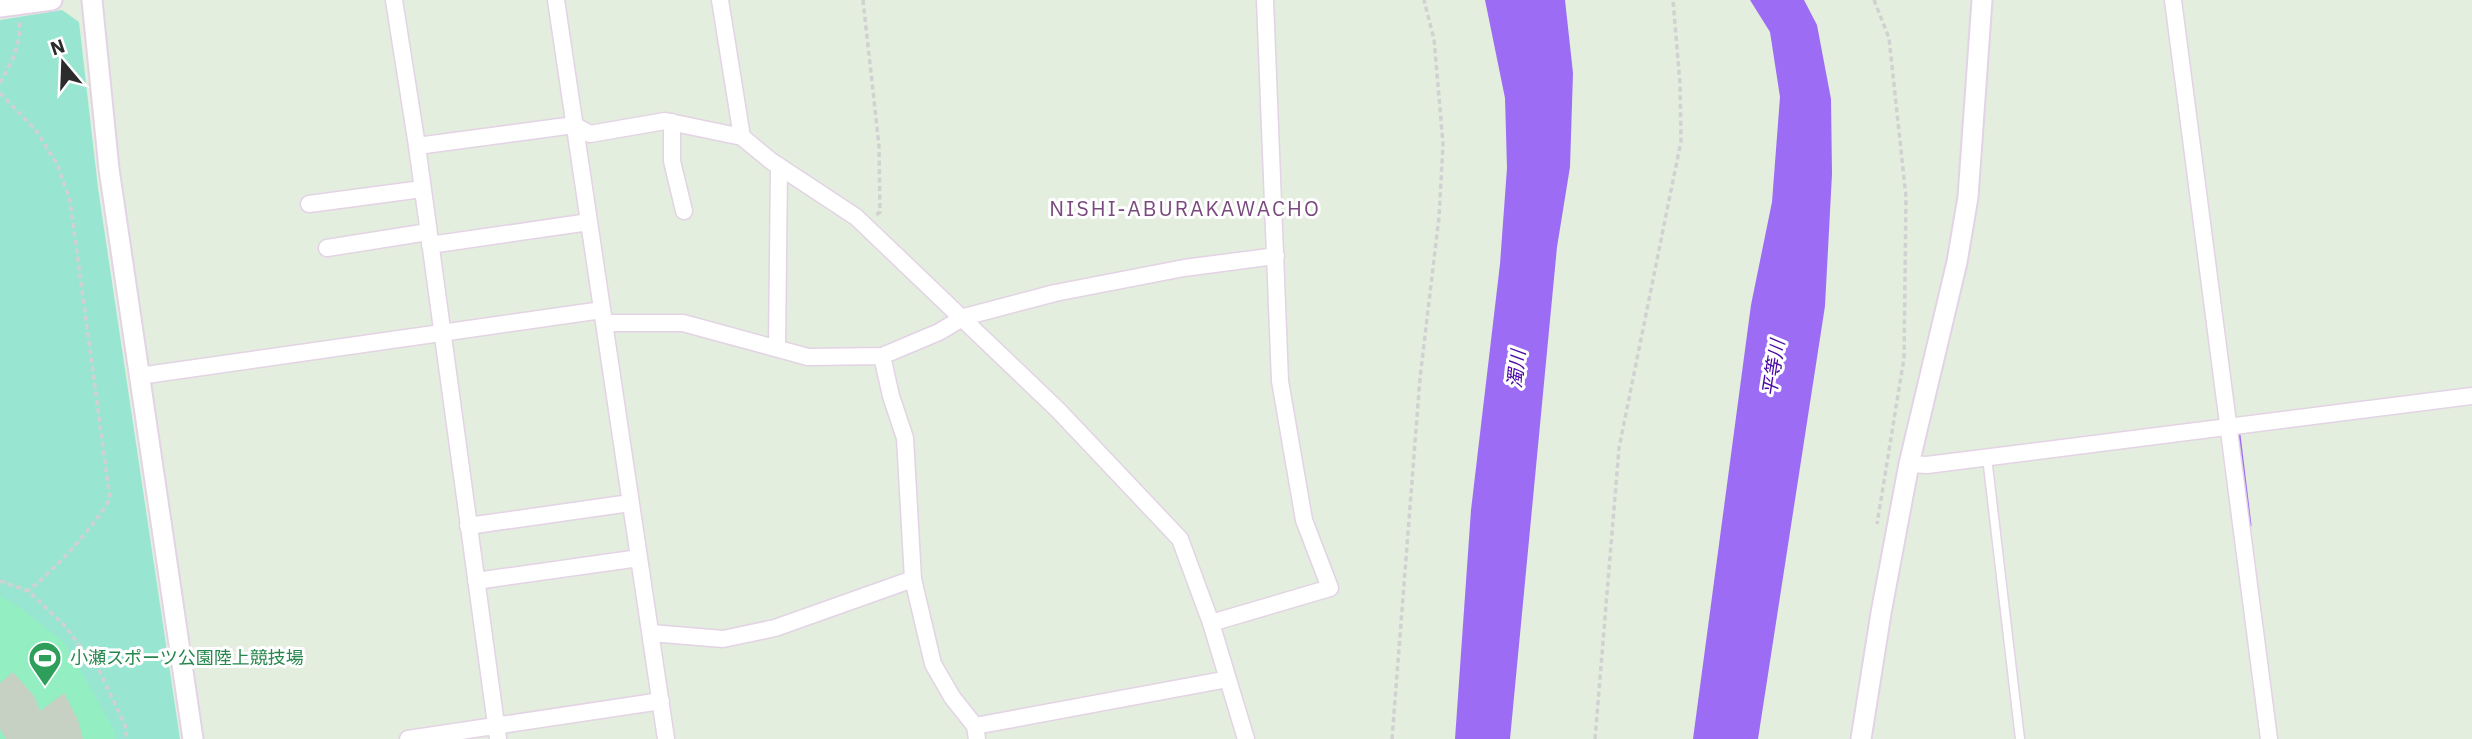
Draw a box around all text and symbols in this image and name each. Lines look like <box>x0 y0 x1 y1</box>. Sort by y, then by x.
north arrow <box>28 28 98 98</box>
text: N <box>47 33 68 61</box>
district label: NISHI-ABURAKAWACHO <box>1049 194 1321 222</box>
water label: 平等川 <box>1757 336 1790 398</box>
water label: 濁川 <box>1502 347 1530 389</box>
sports icon: 小瀬スポーツ公園陸上競技場 <box>26 639 64 688</box>
place label: 小瀬スポーツ公園陸上競技場 <box>70 646 304 669</box>

